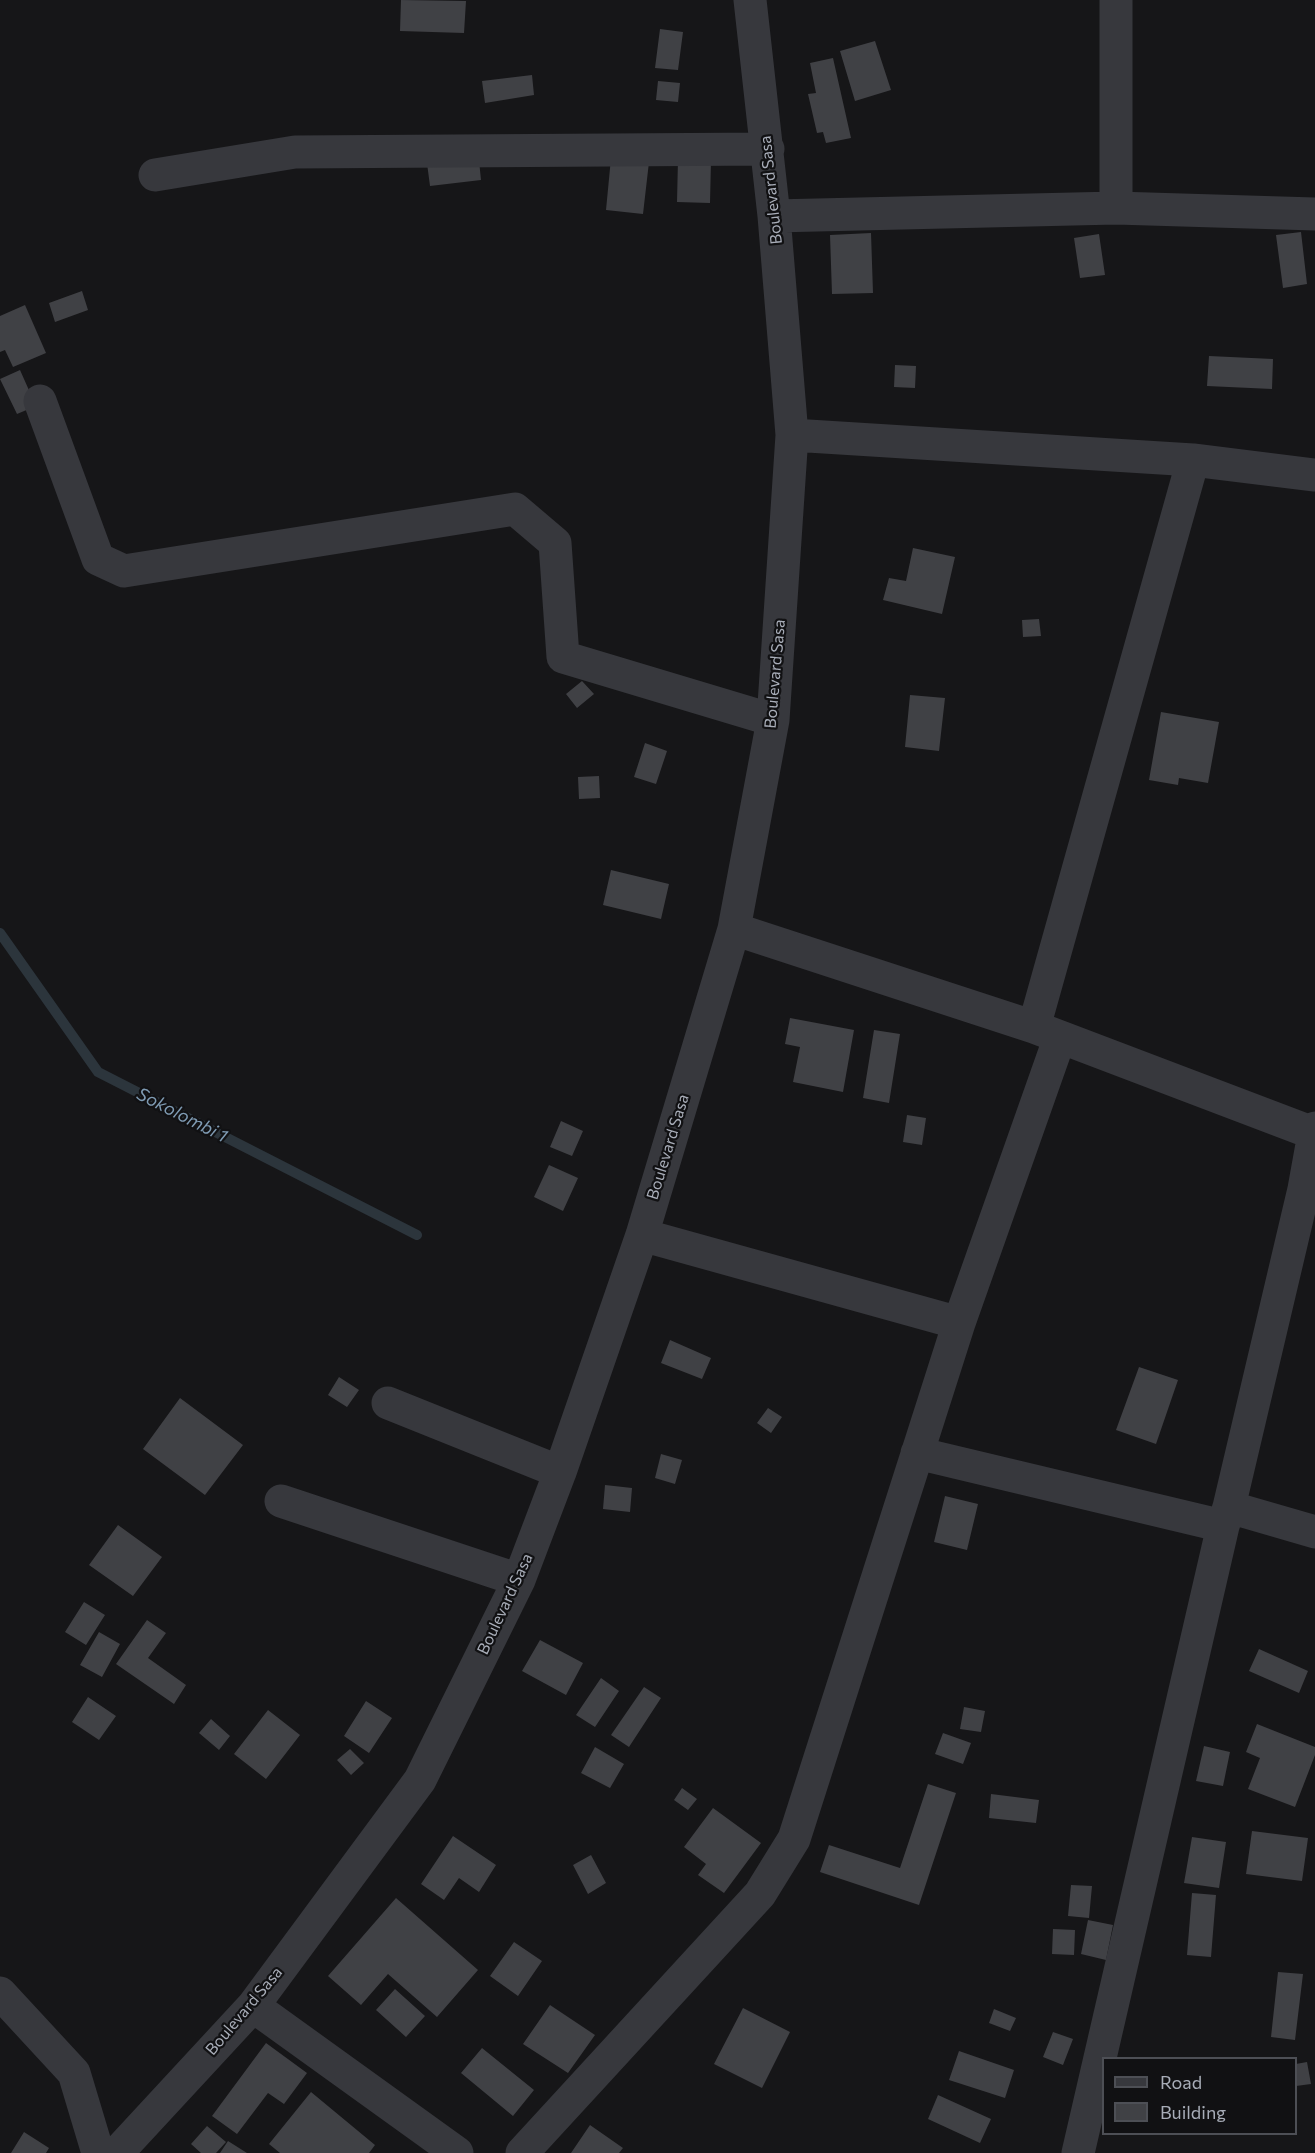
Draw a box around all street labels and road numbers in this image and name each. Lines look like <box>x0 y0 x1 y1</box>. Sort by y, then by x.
street label: Boulevard Sasa <box>756 135 786 245</box>
street label: Boulevard Sasa <box>761 619 789 729</box>
street label: Boulevard Sasa <box>643 1092 693 1202</box>
street label: Boulevard Sasa <box>473 1550 537 1658</box>
street label: Boulevard Sasa <box>201 1963 287 2059</box>

